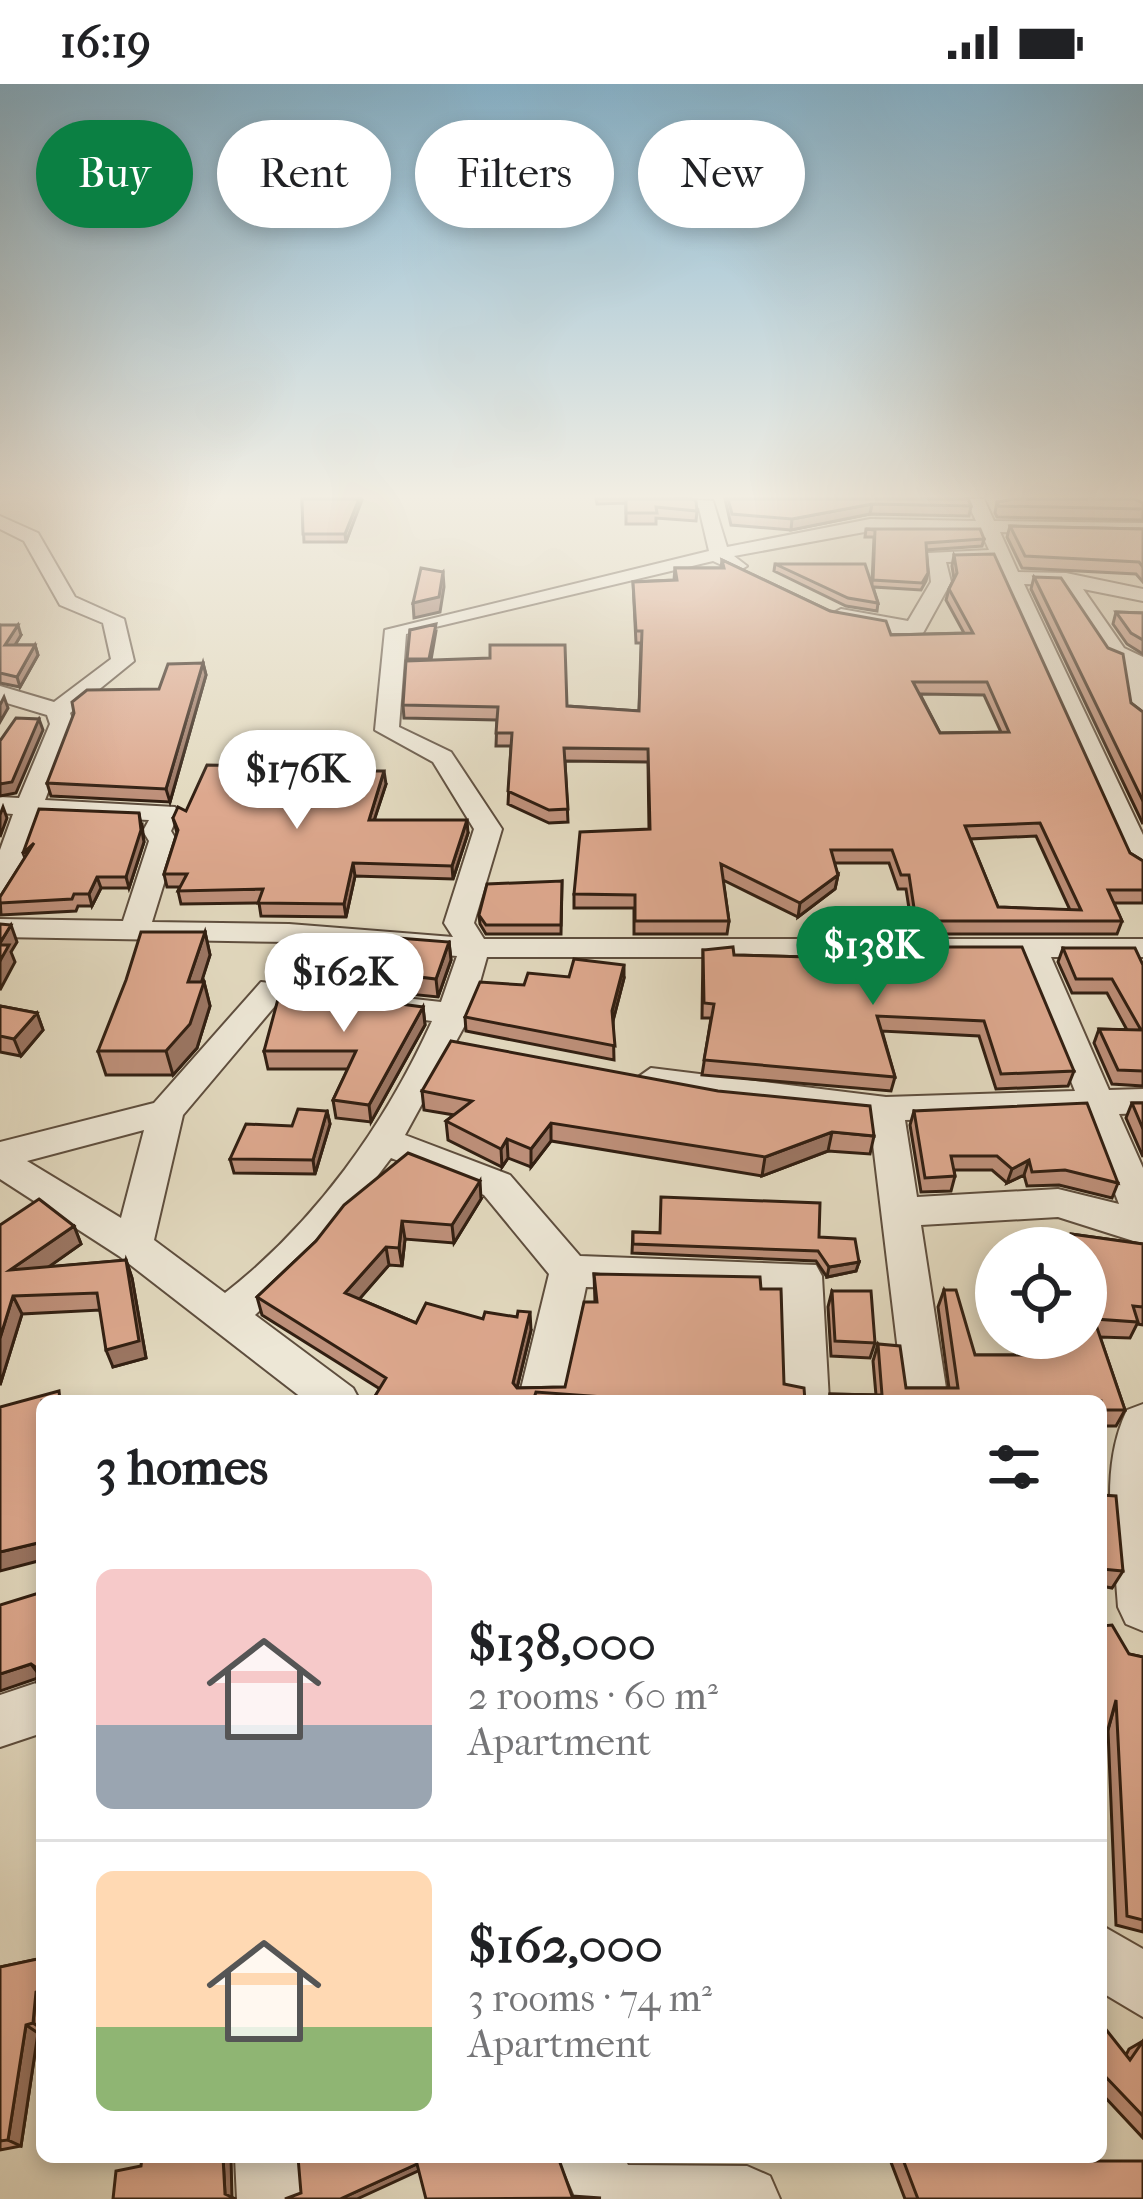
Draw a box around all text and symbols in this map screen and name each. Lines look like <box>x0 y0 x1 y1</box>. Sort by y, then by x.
text: 16:19 <box>60 16 151 69</box>
chip: Buy <box>36 120 193 228</box>
chip: Rent <box>217 120 391 228</box>
chip: Filters <box>415 120 614 228</box>
chip: New <box>638 120 805 228</box>
pin: $176K <box>213 730 381 832</box>
text: $176K <box>245 746 349 792</box>
pin: $138K <box>789 906 957 1008</box>
text: $138K <box>823 922 923 968</box>
pin: $162K <box>260 933 428 1035</box>
text: $162K <box>292 949 396 995</box>
map controls <box>975 1227 1107 1359</box>
button: locate <box>975 1227 1107 1359</box>
icon: filters <box>981 1434 1047 1500</box>
text: 3 homes <box>96 1437 268 1497</box>
text: $138,000 <box>468 1613 656 1673</box>
icon: home <box>192 1617 336 1761</box>
text: 2 rooms · 60 m² <box>468 1673 718 1719</box>
text: Apartment <box>468 1719 651 1765</box>
text: $162,000 <box>468 1915 663 1975</box>
icon: home <box>192 1919 336 2063</box>
text: 3 rooms · 74 m² <box>468 1975 712 2021</box>
text: Apartment <box>468 2021 651 2067</box>

